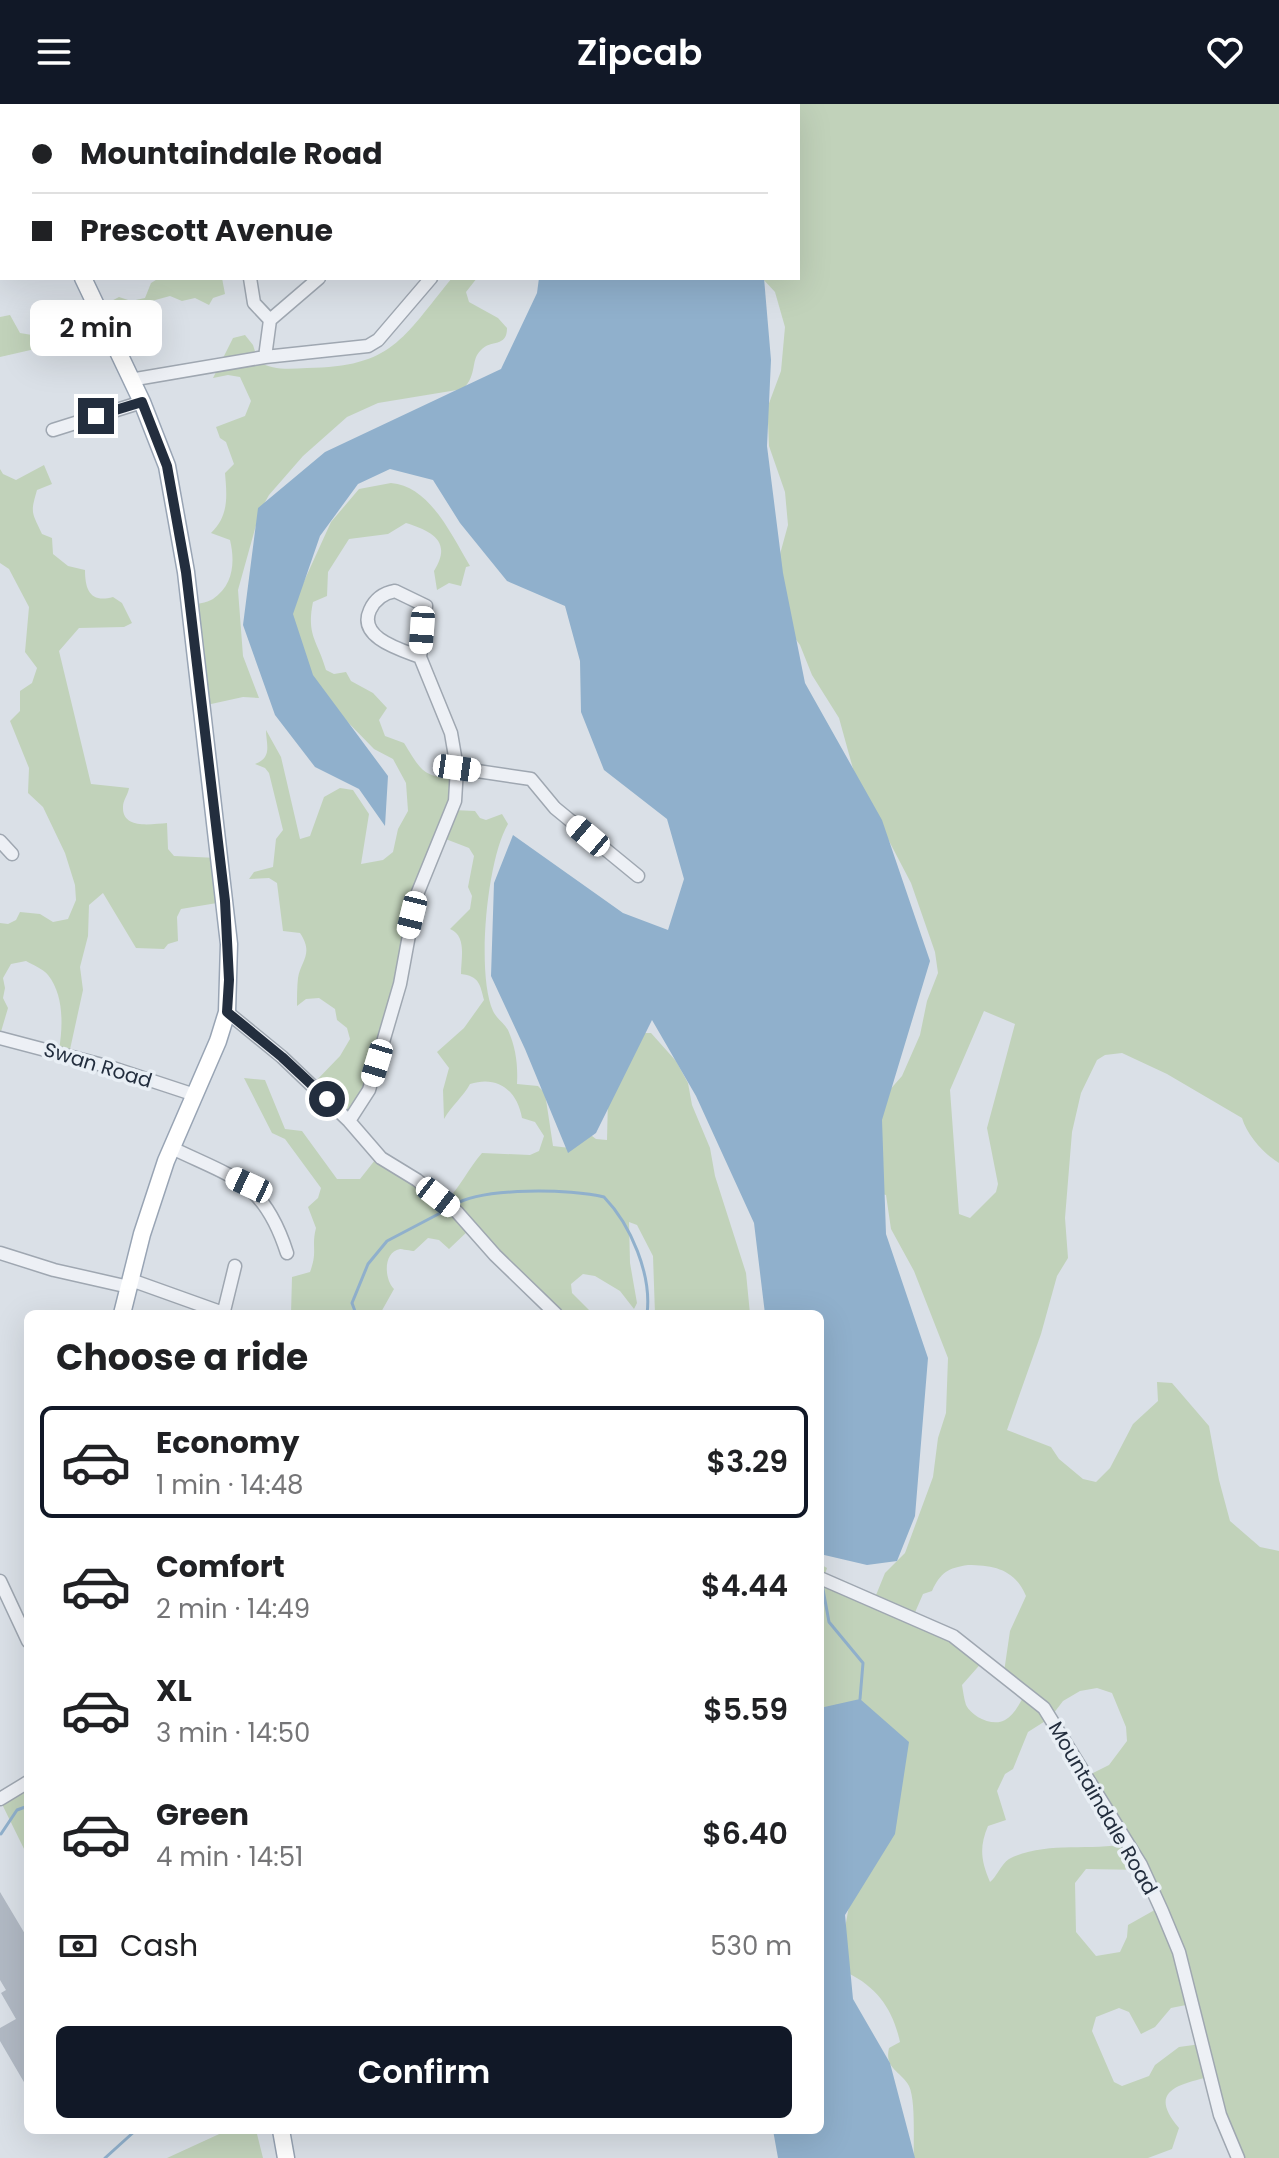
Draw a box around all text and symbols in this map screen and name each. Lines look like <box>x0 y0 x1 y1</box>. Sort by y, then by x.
text: Zipcab <box>577 27 702 78</box>
icon: menu <box>32 30 76 74</box>
icon: heart <box>1203 30 1247 74</box>
text: Mountaindale Road <box>80 132 383 175</box>
text: Prescott Avenue <box>80 209 333 252</box>
callout: 2 min <box>30 300 162 356</box>
text: 2 min <box>60 310 132 346</box>
route end <box>78 398 114 434</box>
car <box>408 605 436 655</box>
car <box>432 753 482 783</box>
car <box>562 811 614 861</box>
car <box>395 889 429 941</box>
street label: Swan Road <box>40 1035 156 1095</box>
car <box>359 1037 395 1089</box>
route start <box>309 1081 345 1117</box>
car <box>222 1164 276 1206</box>
car <box>412 1173 464 1221</box>
text: Choose a ride <box>56 1332 308 1383</box>
text: Economy <box>156 1421 300 1464</box>
icon: car <box>60 1426 132 1498</box>
text: $3.29 <box>707 1440 788 1483</box>
text: 1 min · 14:48 <box>156 1467 303 1503</box>
text: Comfort <box>156 1545 285 1588</box>
icon: car <box>60 1550 132 1622</box>
text: $4.44 <box>701 1564 788 1607</box>
text: 2 min · 14:49 <box>156 1591 310 1627</box>
text: XL <box>156 1669 192 1712</box>
icon: car <box>60 1674 132 1746</box>
text: $5.59 <box>703 1688 788 1731</box>
text: 3 min · 14:50 <box>156 1715 310 1751</box>
street label: Mountaindale Road <box>1042 1716 1164 1900</box>
text: Green <box>156 1793 249 1836</box>
icon: car <box>60 1798 132 1870</box>
text: $6.40 <box>702 1812 788 1855</box>
text: 4 min · 14:51 <box>156 1839 303 1875</box>
icon: cash <box>56 1924 100 1968</box>
text: Cash <box>120 1924 198 1967</box>
text: 530 m <box>710 1928 792 1964</box>
button: Confirm <box>56 2026 792 2118</box>

